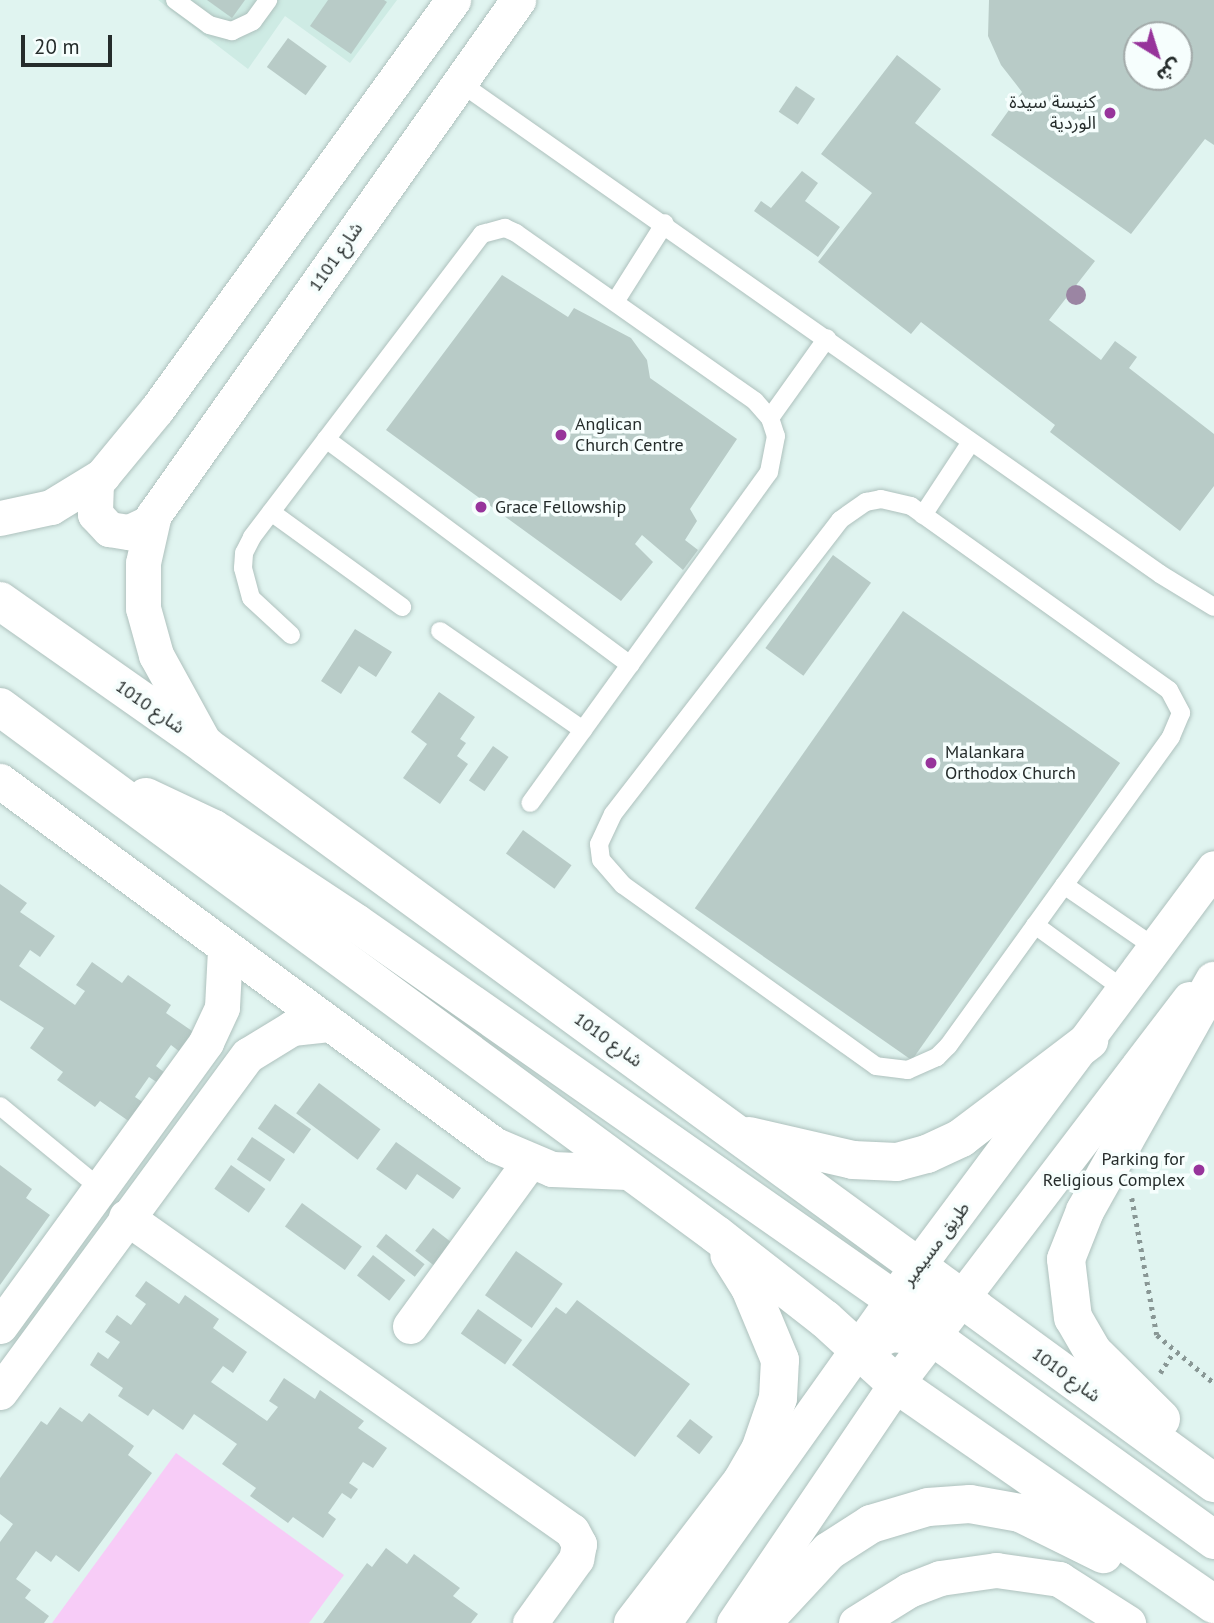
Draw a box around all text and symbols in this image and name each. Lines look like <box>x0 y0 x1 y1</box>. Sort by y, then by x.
scale bar <box>24 21 116 65</box>
north arrow <box>1123 21 1193 91</box>
text: 20 m <box>34 33 80 60</box>
text: ش <box>1152 54 1187 88</box>
place label: كنيسة سيدة الوردية <box>1009 92 1096 134</box>
marker: كنيسة سيدة الوردية <box>1102 105 1118 121</box>
street label: شارع 1101 <box>304 218 368 296</box>
place label: Anglican Church Centre <box>575 414 684 457</box>
marker: Anglican Church Centre <box>553 427 569 443</box>
place label: Grace Fellowship <box>495 496 626 518</box>
marker: Grace Fellowship <box>473 499 489 515</box>
street label: شارع 1010 <box>111 675 189 739</box>
place label: Malankara Orthodox Church <box>945 742 1076 784</box>
marker: Malankara Orthodox Church <box>923 755 939 771</box>
street label: شارع 1010 <box>570 1008 646 1072</box>
place label: Parking for Religious Complex <box>1043 1149 1185 1192</box>
marker: Parking for Religious Complex <box>1191 1162 1207 1178</box>
street label: طريق مسيمير <box>898 1198 974 1290</box>
street label: شارع 1010 <box>1028 1343 1104 1407</box>

